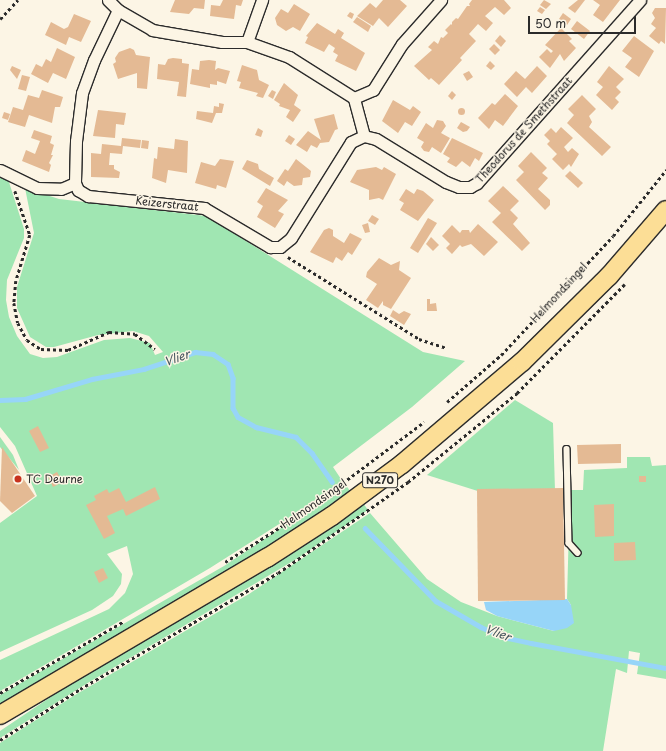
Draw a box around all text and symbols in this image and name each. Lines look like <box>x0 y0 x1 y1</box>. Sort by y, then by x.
scale bar <box>530 8 638 34</box>
text: 50 m <box>535 14 566 32</box>
street label: Theodorus de Smethstraat <box>472 74 576 186</box>
street label: Keizerstraat <box>135 194 199 214</box>
street label: Helmondsingel <box>528 260 590 326</box>
water label: Vlier <box>162 347 192 369</box>
place label: TC Deurne <box>26 472 83 486</box>
road number: N270 <box>362 472 398 488</box>
marker: TC Deurne <box>13 474 23 484</box>
street label: Helmondsingel <box>279 477 349 531</box>
water label: Vlier <box>483 622 513 644</box>

